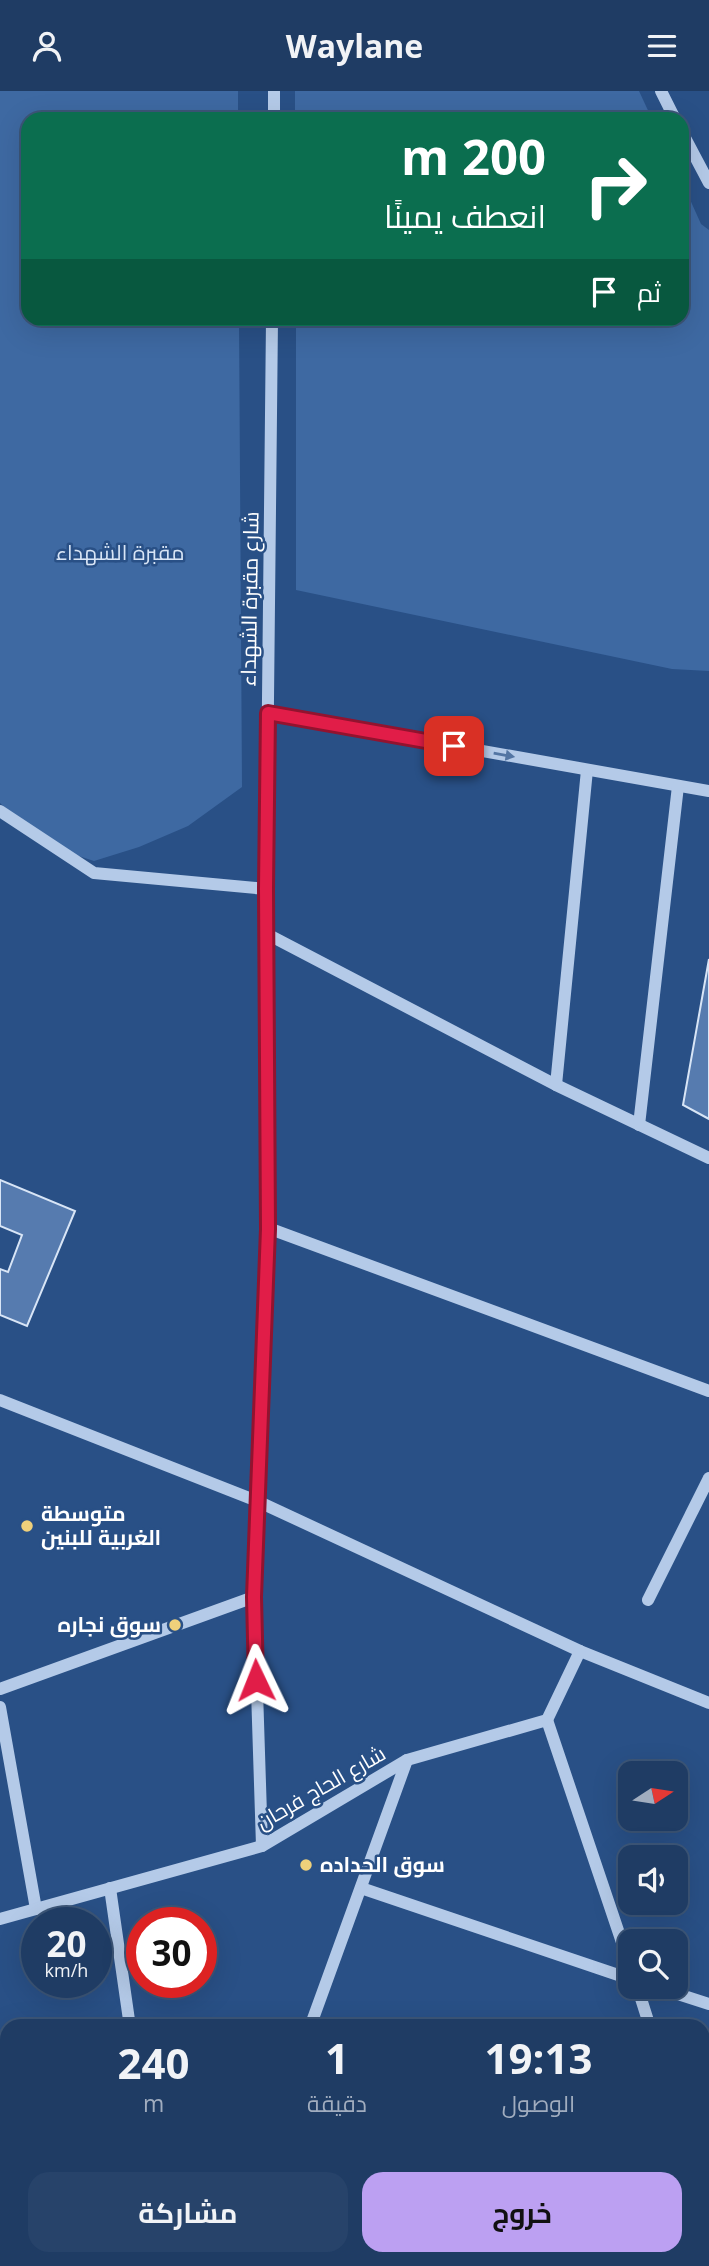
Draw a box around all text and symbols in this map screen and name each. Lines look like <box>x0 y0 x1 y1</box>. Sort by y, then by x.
text: Waylane <box>286 24 423 67</box>
icon: person <box>28 27 66 65</box>
icon: menu <box>643 27 681 65</box>
text: 200 m <box>401 123 546 189</box>
icon: right <box>570 140 661 231</box>
text: انعطف يمينًا <box>384 194 546 237</box>
icon: arrive <box>585 273 623 311</box>
text: ثم <box>637 274 661 310</box>
street label: شارع مقبرة الشهداء <box>233 511 266 687</box>
park label: مقبرة الشهداء <box>56 538 184 566</box>
pin <box>424 716 484 776</box>
icon: arrive <box>435 727 473 765</box>
one-way arrow <box>493 750 515 761</box>
place label: متوسطة الغربية للبنين <box>41 1499 161 1551</box>
marker: متوسطة الغربية للبنين <box>19 1518 35 1534</box>
place label: سوق نجاره <box>58 1610 161 1638</box>
marker: سوق نجاره <box>167 1617 183 1633</box>
position arrow <box>219 1643 293 1717</box>
street label: شارع الحاج فرحان <box>251 1739 391 1836</box>
north arrow <box>618 1761 688 1831</box>
map controls <box>618 1761 688 1999</box>
button: sound <box>618 1845 688 1915</box>
place label: سوق الحداده <box>320 1850 445 1878</box>
marker: سوق الحداده <box>298 1857 314 1873</box>
speed limit sign: 30 <box>126 1907 217 1998</box>
text: 20 <box>46 1920 87 1967</box>
button: search <box>618 1929 688 1999</box>
text: km/h <box>45 1958 88 1982</box>
text: 1 <box>325 2029 349 2086</box>
text: 19:13 <box>484 2029 592 2086</box>
text: 240 <box>118 2034 190 2091</box>
text: m <box>143 2087 164 2119</box>
text: دقيقة <box>307 2087 367 2119</box>
text: الوصول <box>502 2087 575 2119</box>
button: مشاركة <box>28 2172 348 2252</box>
button: خروج <box>362 2172 682 2252</box>

